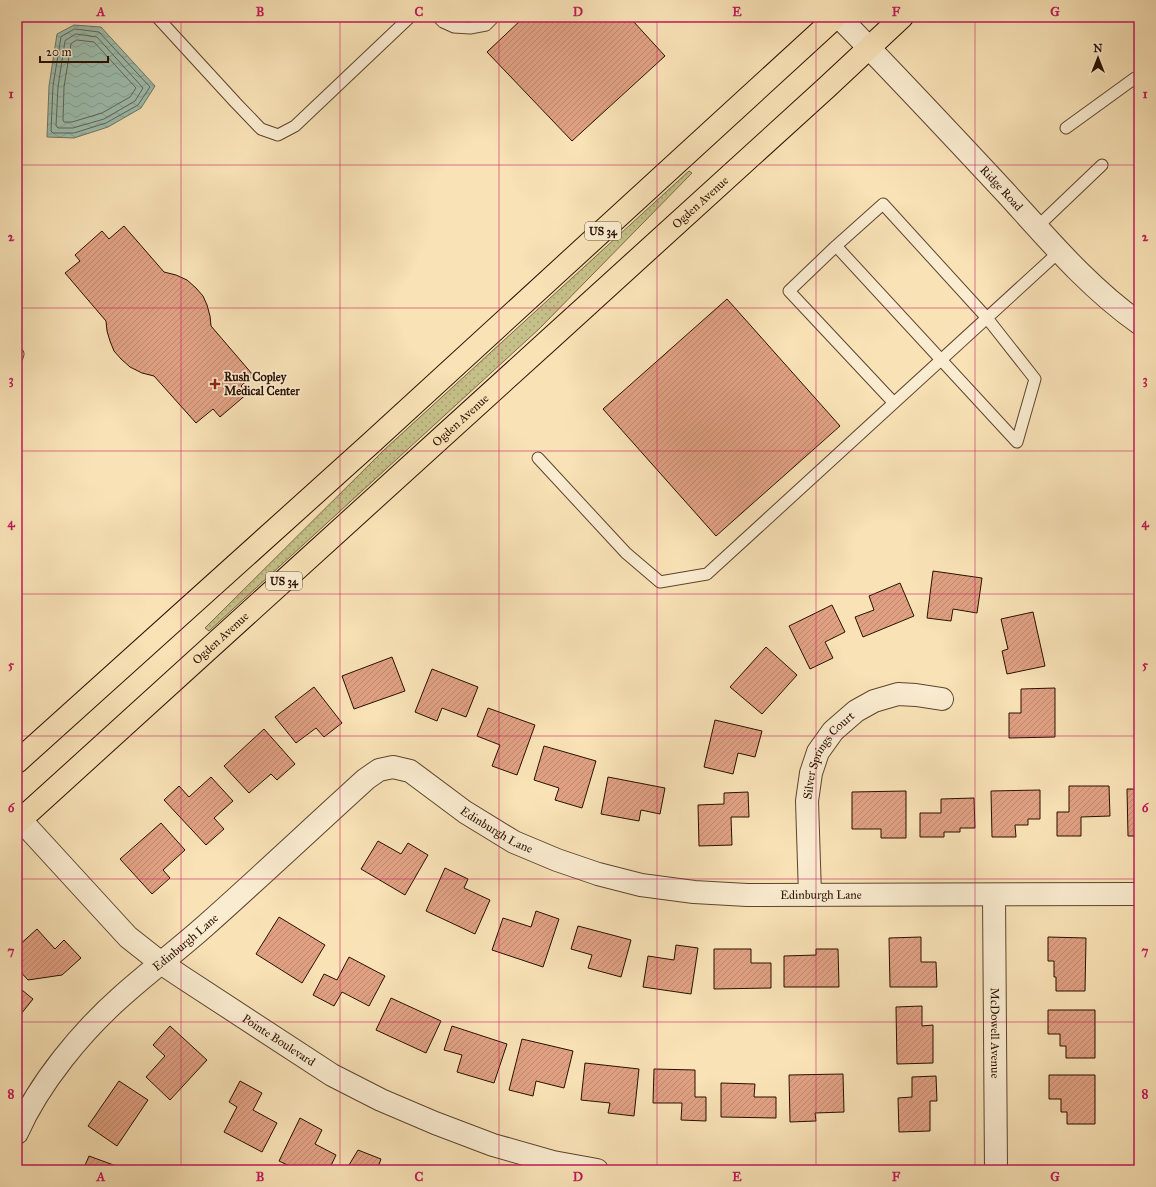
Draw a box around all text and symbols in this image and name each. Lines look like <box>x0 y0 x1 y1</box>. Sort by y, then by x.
text: A <box>96 4 106 20</box>
text: B <box>256 4 265 20</box>
text: C <box>415 4 424 20</box>
text: D <box>573 4 583 20</box>
text: E <box>732 4 742 20</box>
text: F <box>892 4 901 20</box>
text: G <box>1050 4 1060 20</box>
scale bar <box>40 38 108 64</box>
north arrow <box>1078 38 1118 78</box>
text: N <box>1093 42 1103 55</box>
text: 20 m <box>46 45 72 59</box>
text: 1 <box>8 86 14 102</box>
text: 1 <box>1142 86 1148 102</box>
street label: Ridge Road <box>977 163 1026 214</box>
street label: Ogden Avenue <box>669 173 731 231</box>
road number: US 34 <box>585 222 621 240</box>
text: 2 <box>8 229 15 245</box>
text: 2 <box>1142 229 1149 245</box>
place label: Rush Copley Medical Center <box>224 370 300 398</box>
text: 3 <box>8 372 14 388</box>
text: 3 <box>1142 372 1148 388</box>
marker: Rush Copley Medical Center <box>209 378 221 390</box>
street label: Ogden Avenue <box>429 391 491 449</box>
text: 4 <box>7 515 15 531</box>
text: 4 <box>1141 515 1149 531</box>
road number: US 34 <box>266 572 302 590</box>
street label: Ogden Avenue <box>190 609 252 667</box>
text: 5 <box>8 657 15 673</box>
text: 5 <box>1142 657 1149 673</box>
street label: Silver Springs Court <box>800 708 858 800</box>
text: 6 <box>8 800 16 816</box>
text: 6 <box>1142 800 1150 816</box>
street label: Edinburgh Lane <box>457 804 535 856</box>
street label: Edinburgh Lane <box>780 888 862 903</box>
street label: Edinburgh Lane <box>150 911 221 974</box>
text: 7 <box>8 943 15 959</box>
text: 7 <box>1142 943 1149 959</box>
street label: McDowell Avenue <box>988 988 1002 1078</box>
street label: Pointe Boulevard <box>240 1011 318 1069</box>
text: 8 <box>8 1086 15 1102</box>
text: 8 <box>1142 1086 1149 1102</box>
text: A <box>96 1169 106 1185</box>
text: B <box>256 1169 265 1185</box>
text: C <box>415 1169 424 1185</box>
text: D <box>573 1169 583 1185</box>
text: E <box>732 1169 742 1185</box>
text: F <box>892 1169 901 1185</box>
text: G <box>1050 1169 1060 1185</box>

